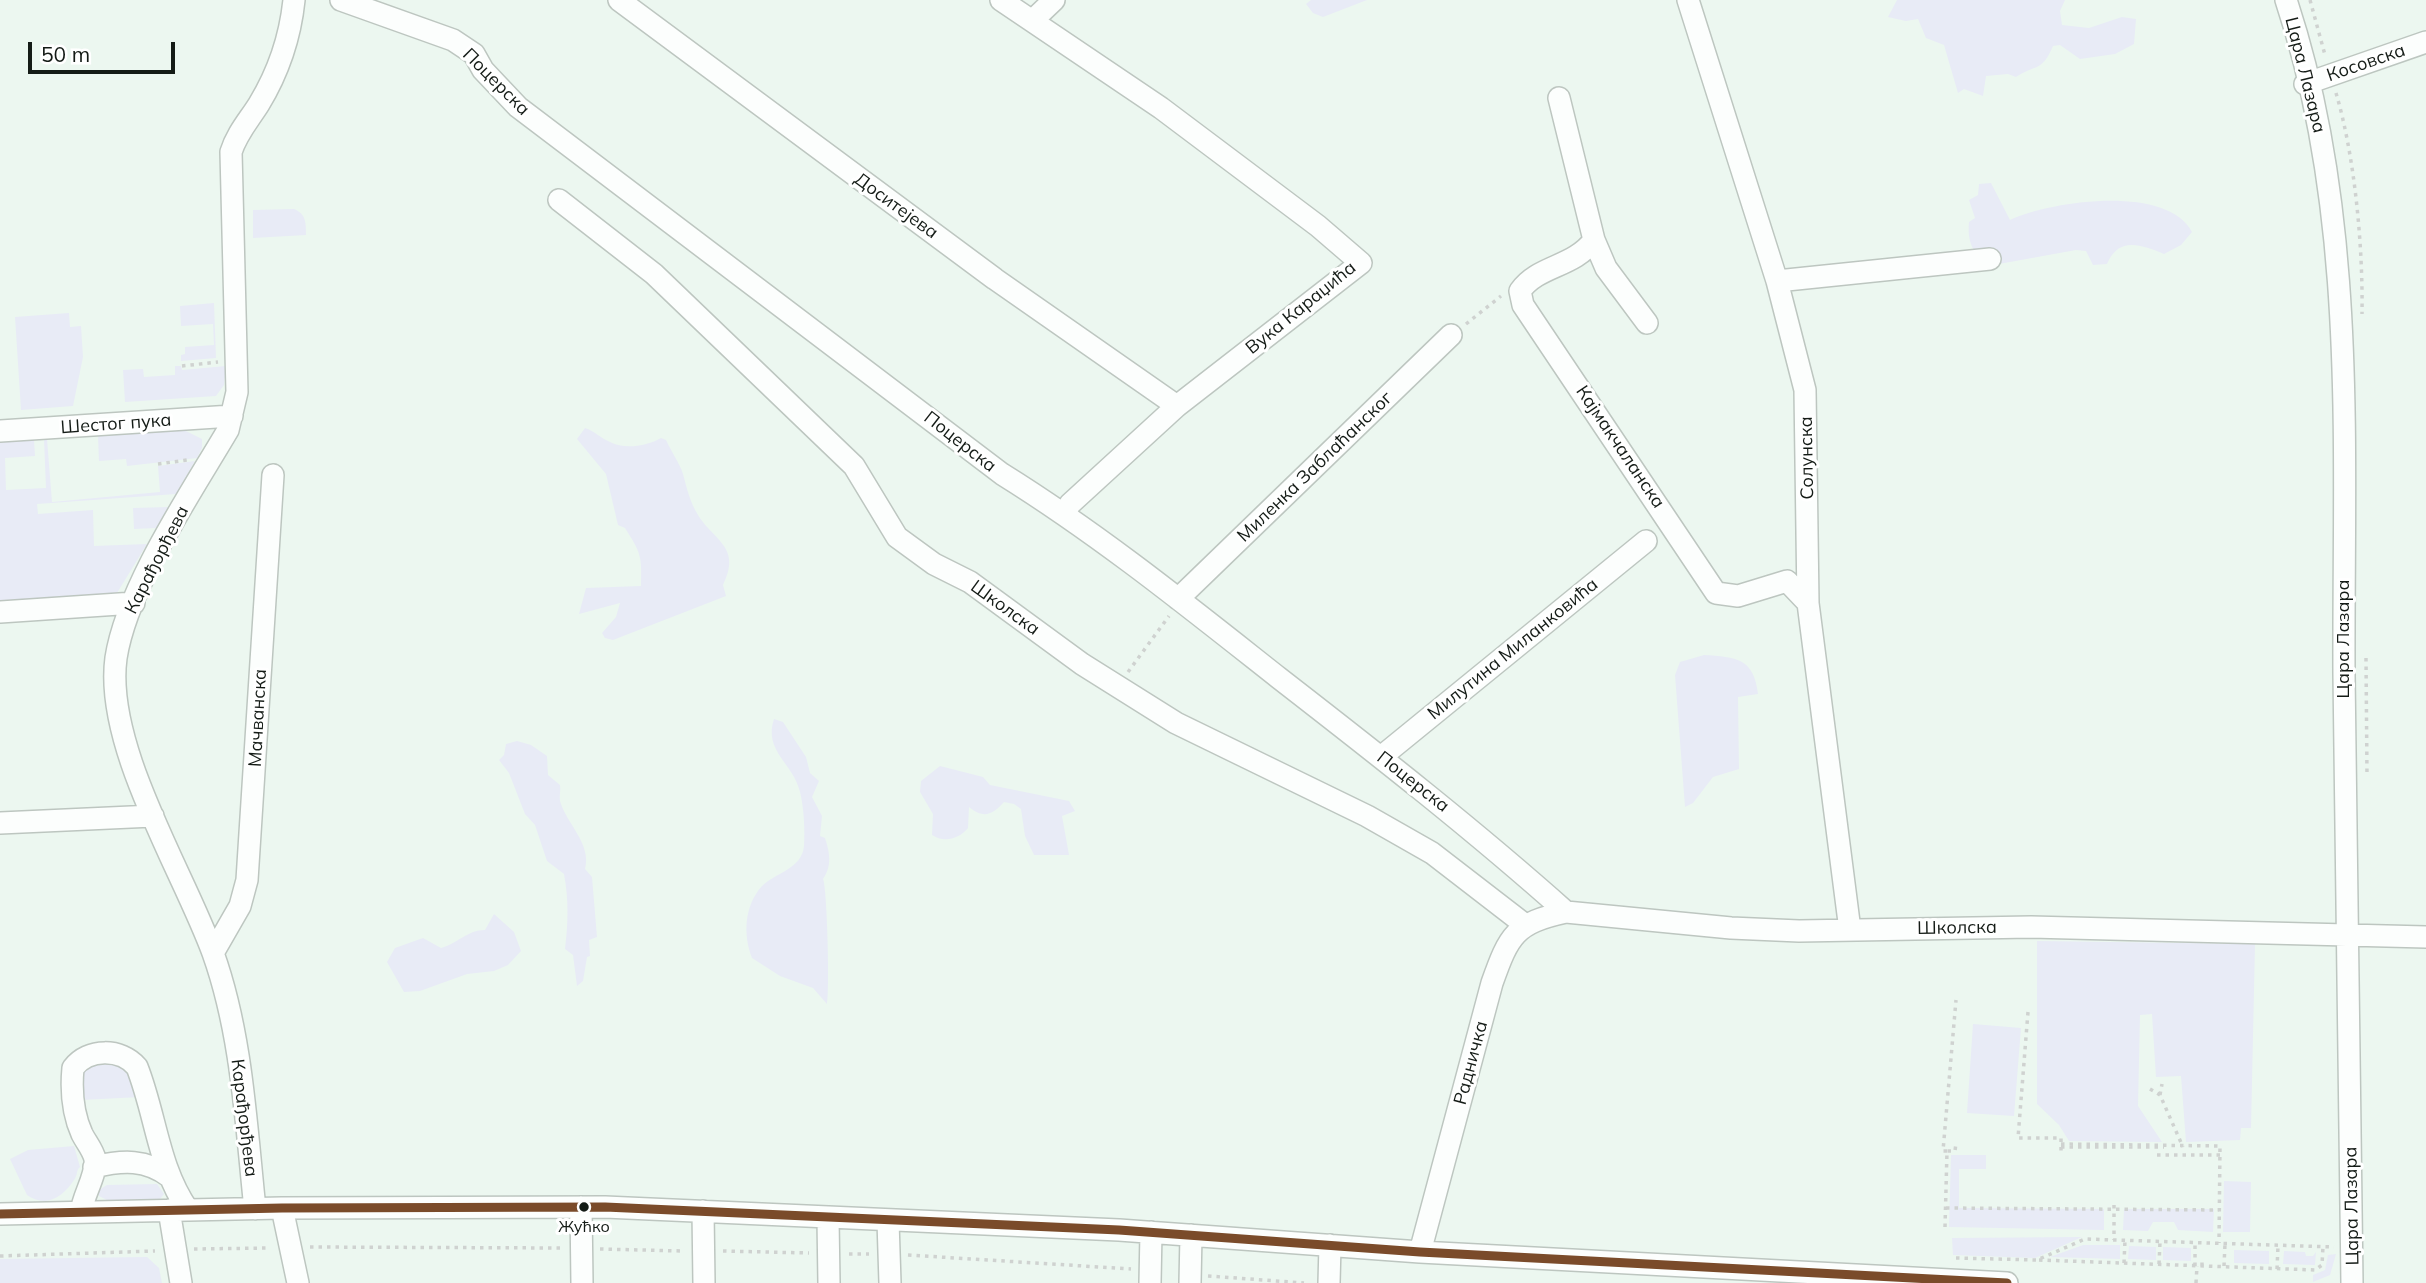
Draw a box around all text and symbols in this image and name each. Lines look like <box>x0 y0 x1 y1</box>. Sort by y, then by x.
street label: Цара Лазара <box>2280 15 2330 135</box>
scale bar <box>32 28 178 72</box>
street label: Косовска <box>2324 40 2408 86</box>
text: 50 m <box>41 41 90 67</box>
street label: Поцерска <box>458 44 534 120</box>
street label: Доситејева <box>850 168 942 244</box>
street label: Вука Караџића <box>1242 257 1360 359</box>
street label: Кајмакчаланска <box>1571 382 1669 512</box>
street label: Миленка Заблаћанског <box>1233 387 1397 547</box>
street label: Поцерска <box>919 407 1001 477</box>
street label: Шестог пука <box>60 409 172 439</box>
street label: Солунска <box>1795 416 1819 500</box>
street label: Карађорђева <box>120 502 194 618</box>
street label: Милутина Миланковића <box>1423 574 1603 724</box>
street label: Школска <box>966 576 1044 640</box>
street label: Цара Лазара <box>2333 580 2355 698</box>
street label: Мачванска <box>245 668 271 768</box>
street label: Поцерска <box>1372 747 1454 817</box>
street label: Школска <box>1917 917 1997 939</box>
street label: Радничка <box>1449 1019 1493 1107</box>
street label: Карађорђева <box>226 1058 262 1178</box>
street label: Цара Лазара <box>2340 1146 2364 1266</box>
marker: Жућко <box>577 1200 591 1214</box>
place label: Жућко <box>558 1217 610 1237</box>

